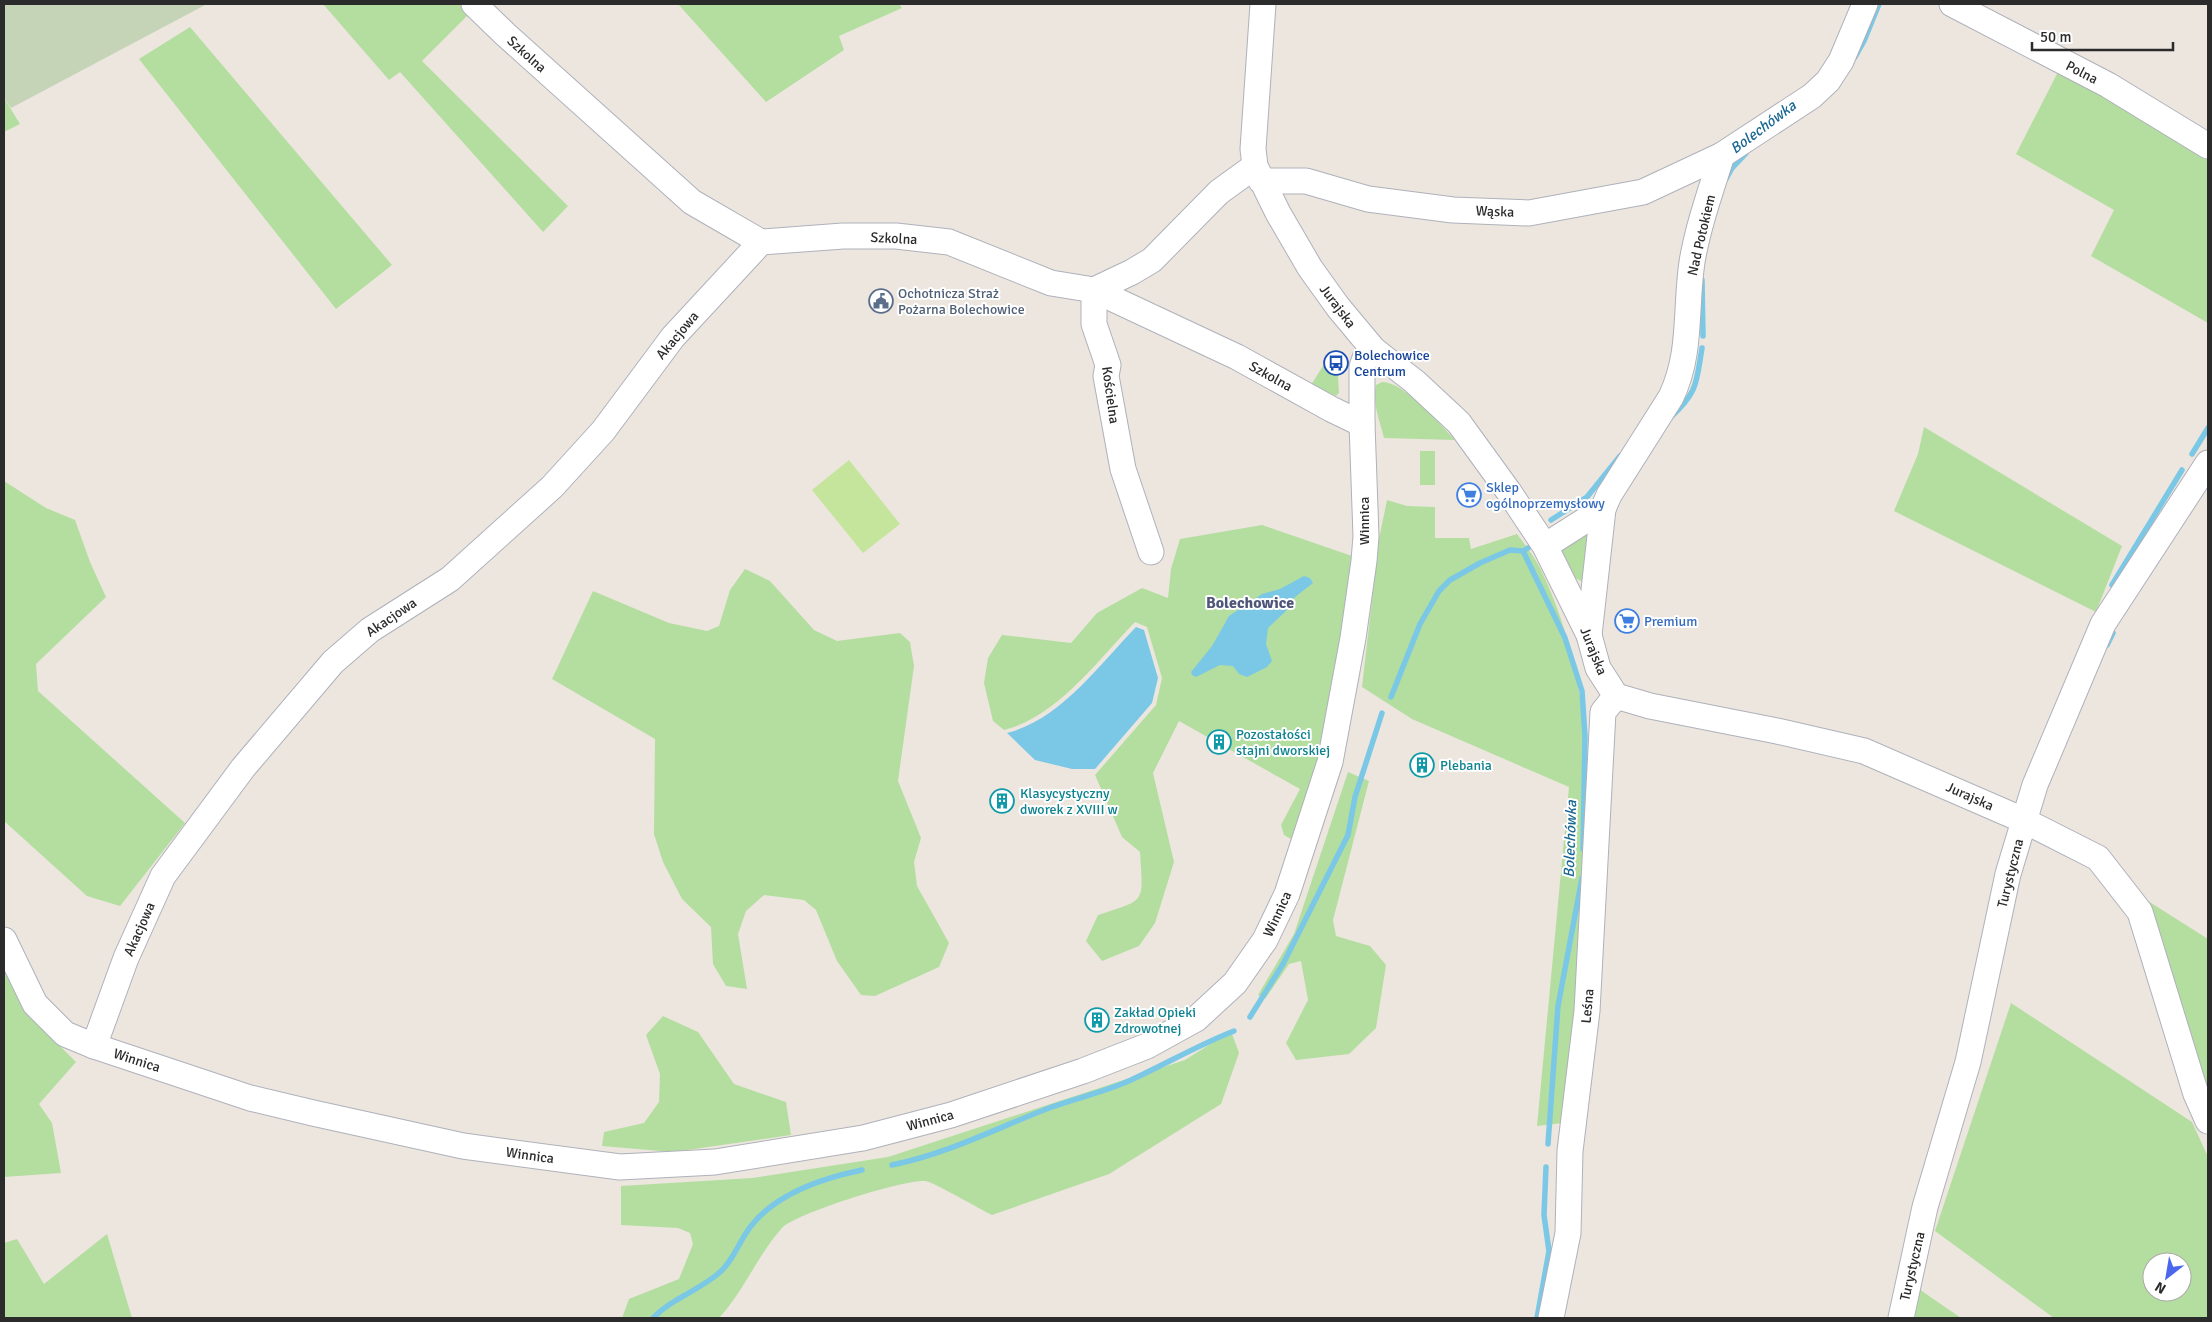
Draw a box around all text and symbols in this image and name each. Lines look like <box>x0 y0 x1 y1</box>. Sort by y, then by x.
scale bar <box>2032 20 2173 52</box>
text: 50 m <box>2040 28 2071 46</box>
street label: Szkolna <box>504 32 550 76</box>
street label: Polna <box>2063 57 2101 88</box>
water label: Bolechówka <box>1727 96 1800 158</box>
street label: Nad Potokiem <box>1684 193 1719 277</box>
street label: Wąska <box>1475 202 1515 221</box>
street label: Szkolna <box>870 229 918 248</box>
street label: Jurajska <box>1316 281 1360 331</box>
place label: Ochotnicza Straż Pożarna Bolechowice <box>898 285 1025 318</box>
public building icon: Ochotnicza Straż Pożarna Bolechowice <box>868 288 894 314</box>
street label: Akacjowa <box>652 308 702 363</box>
place label: Bolechowice Centrum <box>1354 347 1430 380</box>
bus stop icon: Bolechowice Centrum <box>1323 350 1349 376</box>
street label: Szkolna <box>1246 358 1295 395</box>
street label: Kościelna <box>1098 365 1123 425</box>
place label: Sklep ogólnoprzemysłowy <box>1486 479 1605 512</box>
supermarket icon: Sklep ogólnoprzemysłowy <box>1456 482 1482 508</box>
street label: Winnica <box>1356 497 1373 545</box>
district label: Bolechowice <box>1206 593 1294 613</box>
street label: Akacjowa <box>363 594 420 641</box>
supermarket icon: Premium <box>1614 608 1640 634</box>
place label: Premium <box>1644 613 1697 630</box>
street label: Jurajska <box>1576 625 1611 678</box>
place label: Pozostałości stajni dworskiej <box>1236 726 1330 759</box>
building icon: Pozostałości stajni dworskiej <box>1206 729 1232 755</box>
building icon: Plebania <box>1409 752 1435 778</box>
place label: Plebania <box>1440 757 1492 774</box>
street label: Jurajska <box>1943 778 1996 814</box>
place label: Klasycystyczny dworek z XVIII w <box>1020 785 1118 818</box>
building icon: Klasycystyczny dworek z XVIII w <box>989 788 1015 814</box>
water label: Bolechówka <box>1560 800 1580 878</box>
street label: Turystyczna <box>1994 837 2027 909</box>
street label: Winnica <box>1260 889 1295 940</box>
street label: Akacjowa <box>120 899 159 959</box>
street label: Leśna <box>1578 988 1597 1024</box>
place label: Zakład Opieki Zdrowotnej <box>1114 1004 1196 1037</box>
building icon: Zakład Opieki Zdrowotnej <box>1084 1007 1110 1033</box>
street label: Winnica <box>111 1045 163 1076</box>
street label: Winnica <box>905 1106 956 1135</box>
street label: Winnica <box>505 1144 555 1167</box>
street label: Turystyczna <box>1896 1230 1929 1302</box>
north arrow <box>2142 1252 2192 1302</box>
text: N <box>2152 1278 2169 1298</box>

